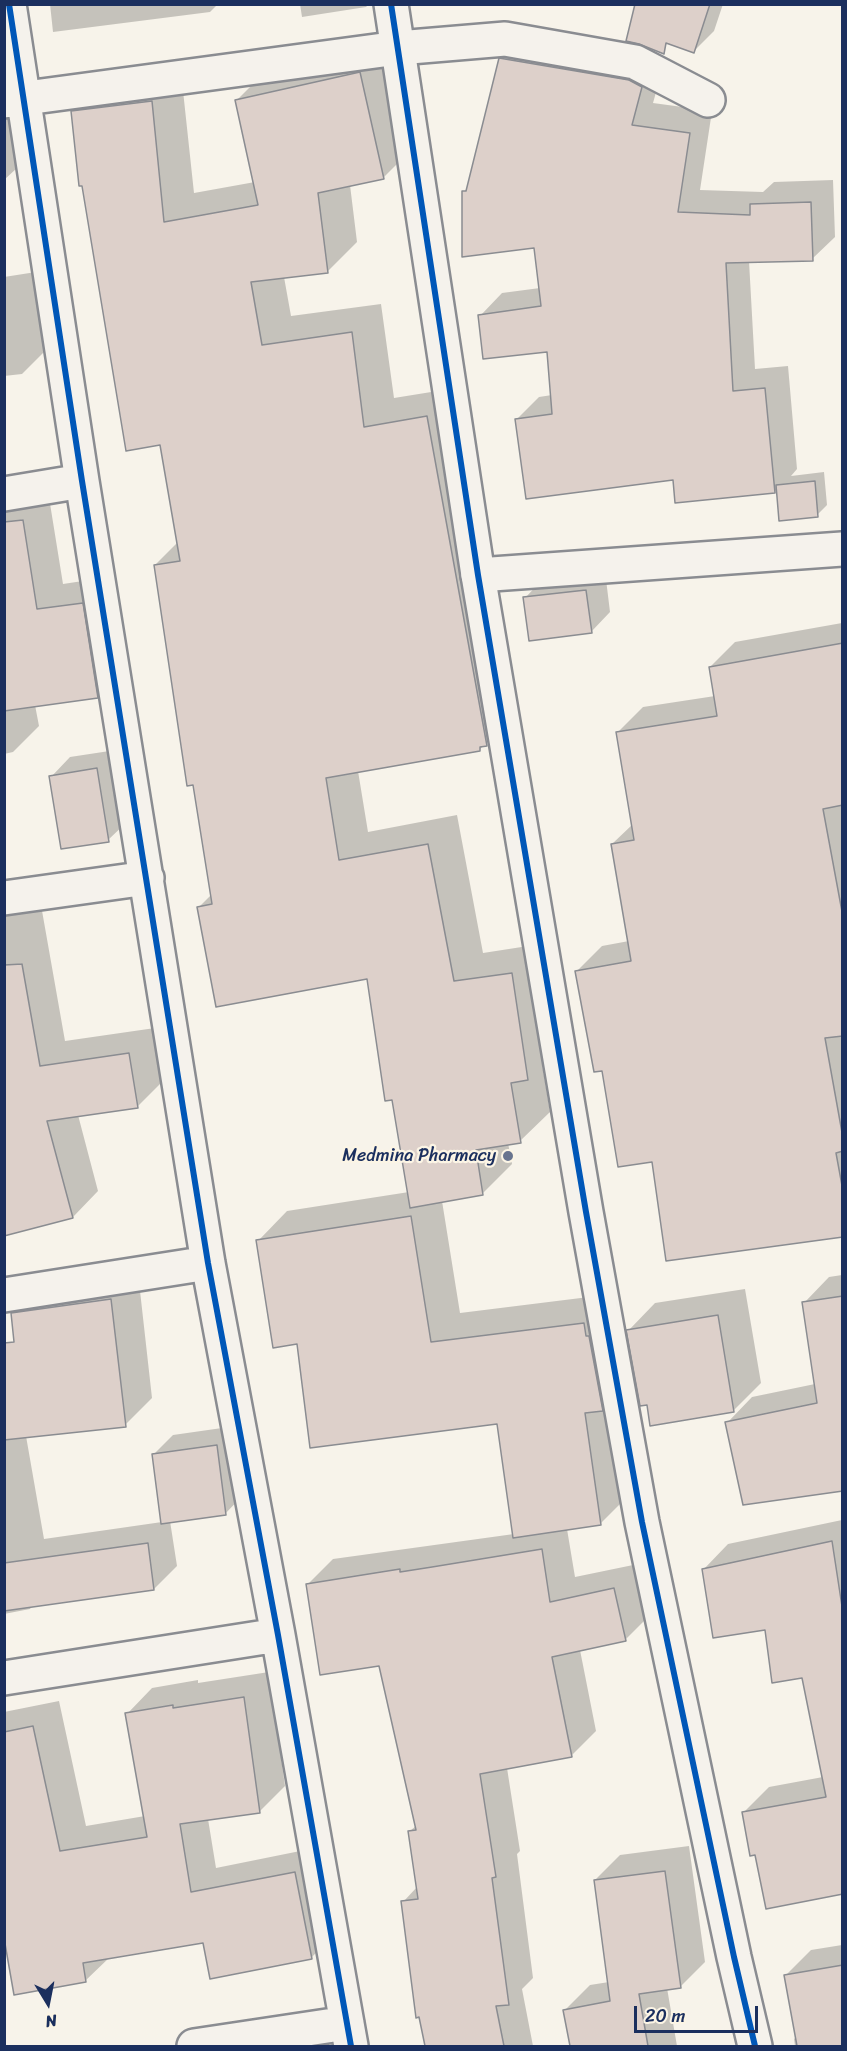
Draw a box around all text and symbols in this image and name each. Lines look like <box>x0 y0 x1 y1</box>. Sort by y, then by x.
place label: Medmina Pharmacy <box>342 1145 496 1167</box>
marker: Medmina Pharmacy <box>501 1149 515 1163</box>
north arrow <box>18 1973 78 2033</box>
scale bar <box>637 1994 762 2032</box>
text: 20 m <box>645 2000 685 2032</box>
text: N <box>43 2006 59 2036</box>

